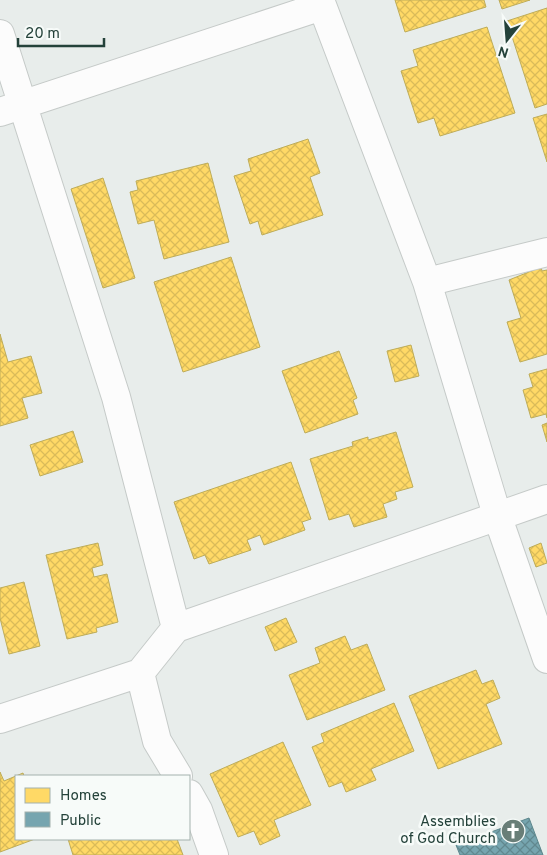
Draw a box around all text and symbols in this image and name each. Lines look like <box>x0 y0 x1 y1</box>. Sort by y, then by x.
scale bar <box>18 15 104 47</box>
north arrow <box>482 15 532 65</box>
text: 20 m <box>25 25 60 44</box>
text: N <box>496 41 511 61</box>
legend <box>15 775 190 840</box>
text: Homes <box>60 787 107 806</box>
text: Public <box>60 812 101 831</box>
place label: Assemblies of God Church <box>400 813 496 849</box>
church icon: Assemblies of God Church <box>500 818 526 844</box>

